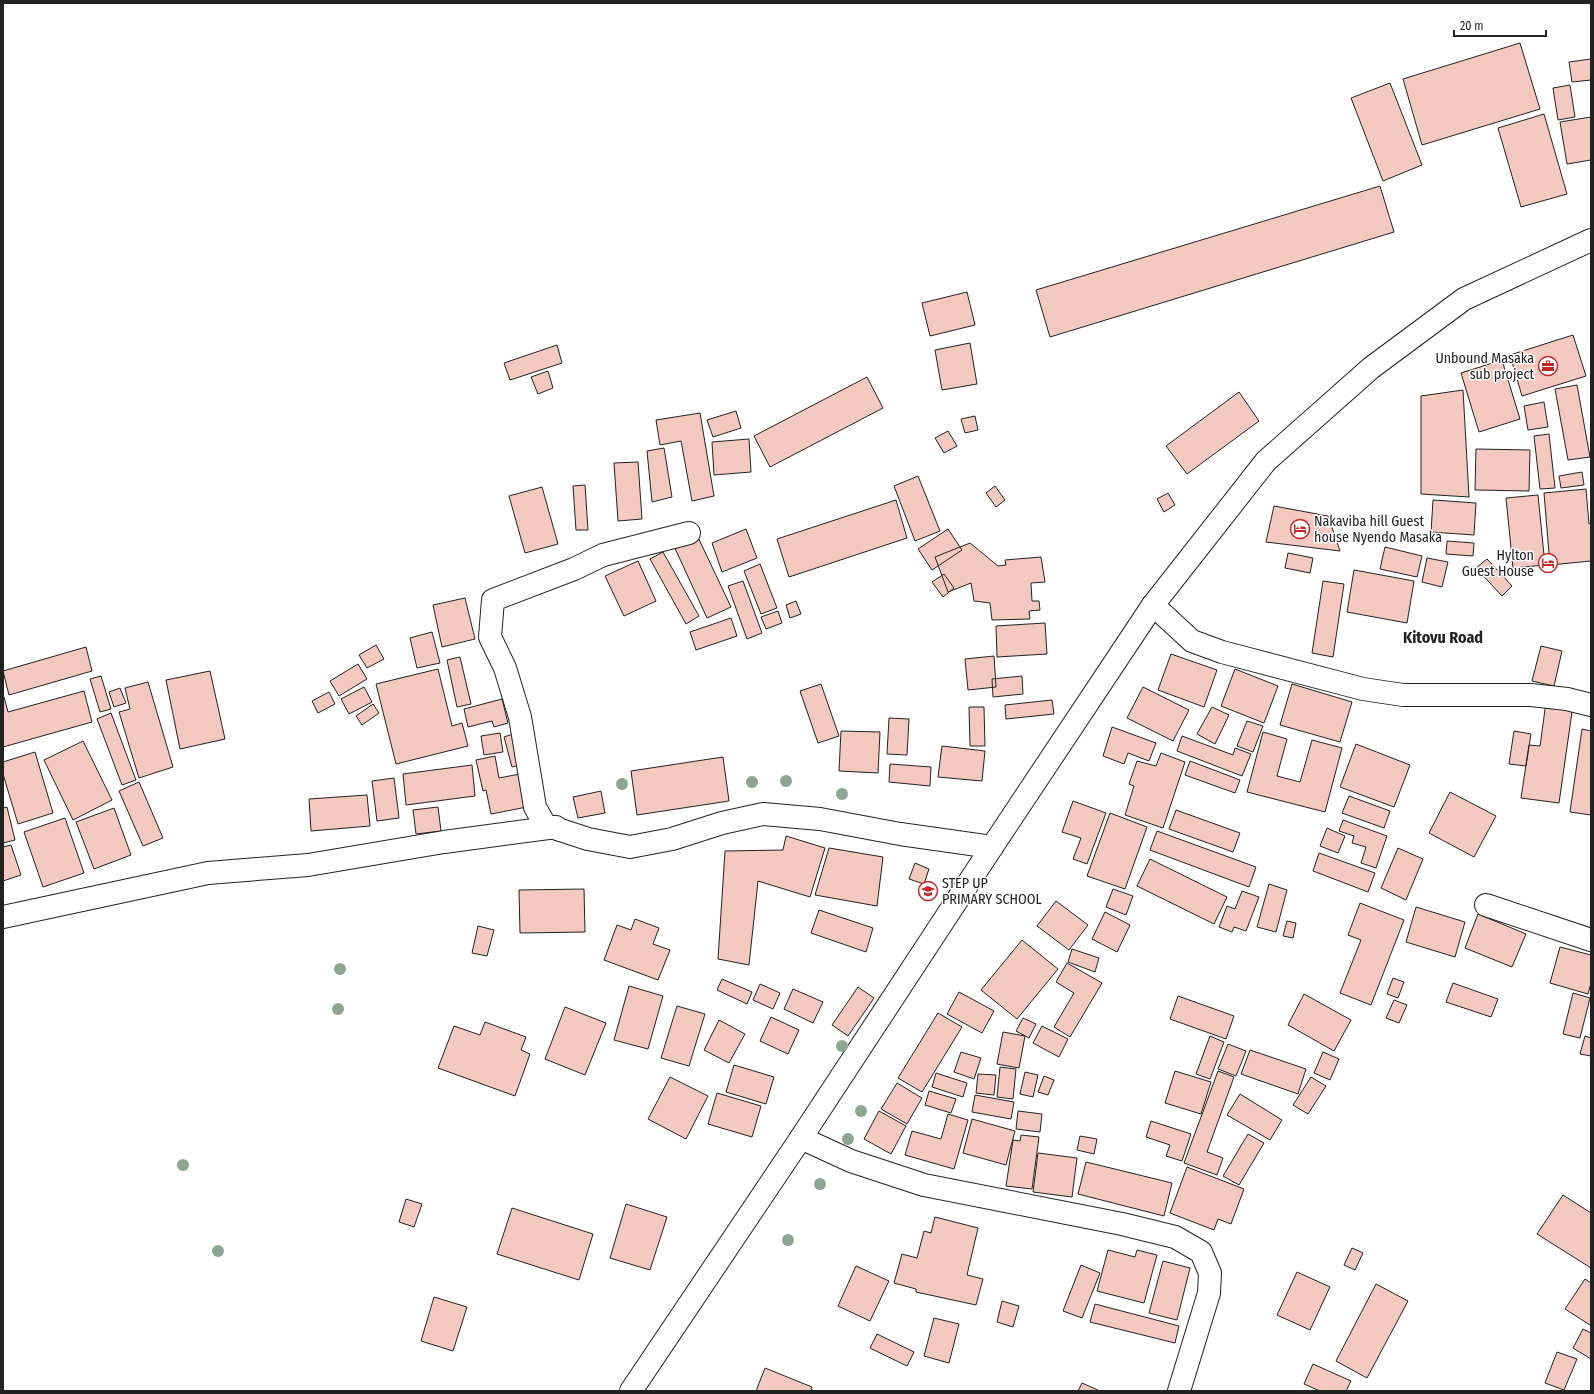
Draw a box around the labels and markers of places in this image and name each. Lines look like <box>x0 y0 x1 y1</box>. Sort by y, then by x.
place label: Unbound Masaka sub project <box>1435 350 1534 383</box>
office icon: Unbound Masaka sub project <box>1537 355 1559 377</box>
place label: Nakaviba hill Guest house Nyendo Masaka <box>1314 513 1442 546</box>
hotel icon: Nakaviba hill Guest house Nyendo Masaka <box>1289 518 1311 540</box>
place label: Hylton Guest House <box>1462 547 1534 580</box>
hotel icon: Hylton Guest House <box>1537 552 1559 574</box>
place label: STEP UP PRIMARY SCHOOL <box>942 875 1042 908</box>
school or university icon: STEP UP PRIMARY SCHOOL <box>917 880 939 902</box>

